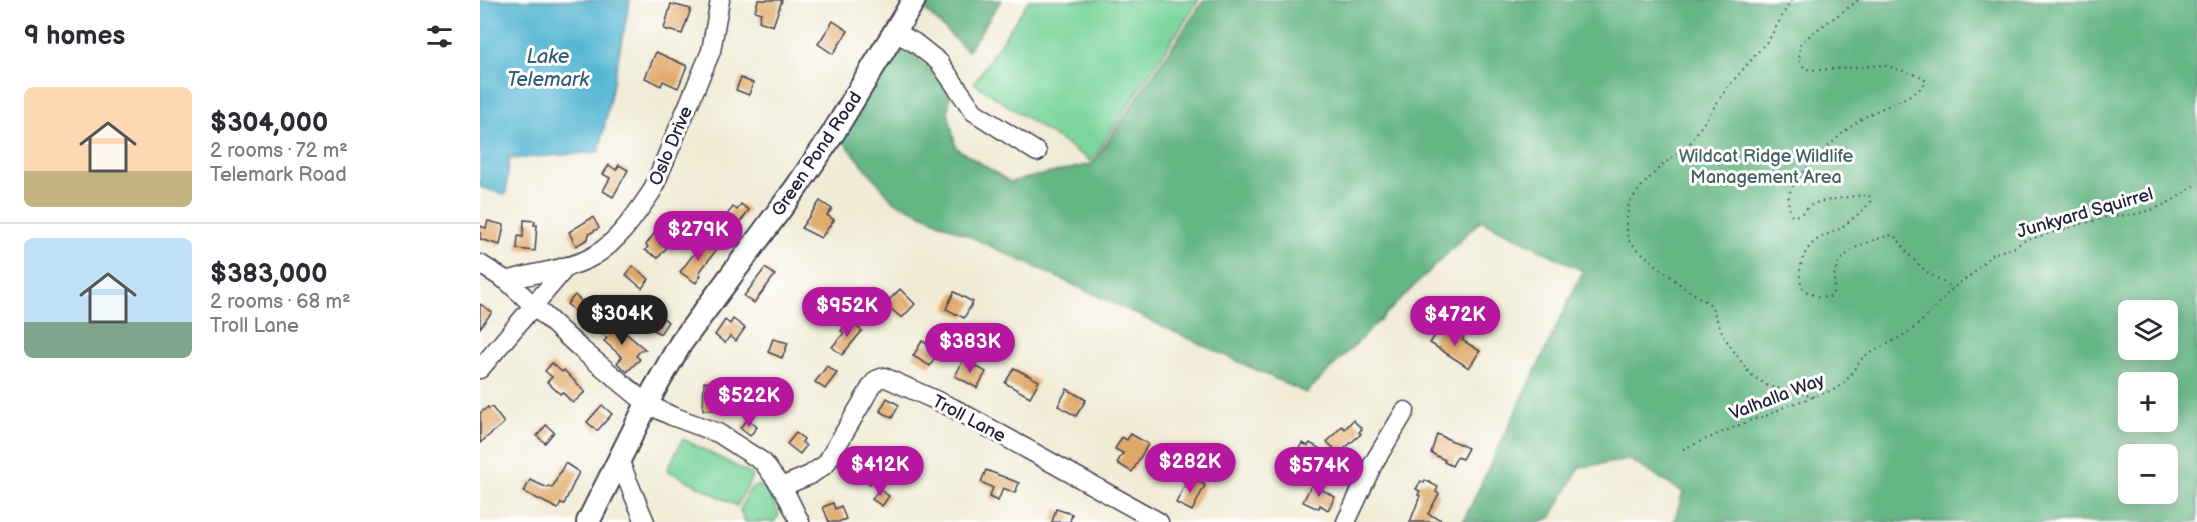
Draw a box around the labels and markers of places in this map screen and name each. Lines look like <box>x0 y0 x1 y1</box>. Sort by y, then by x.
pin: $279K <box>656 211 740 262</box>
pin: $952K <box>805 287 889 338</box>
pin: $304K <box>580 295 664 346</box>
pin: $472K <box>1413 296 1497 347</box>
pin: $383K <box>928 323 1012 374</box>
pin: $522K <box>707 377 791 428</box>
pin: $282K <box>1148 443 1232 494</box>
pin: $412K <box>838 446 922 497</box>
pin: $574K <box>1277 447 1361 498</box>

